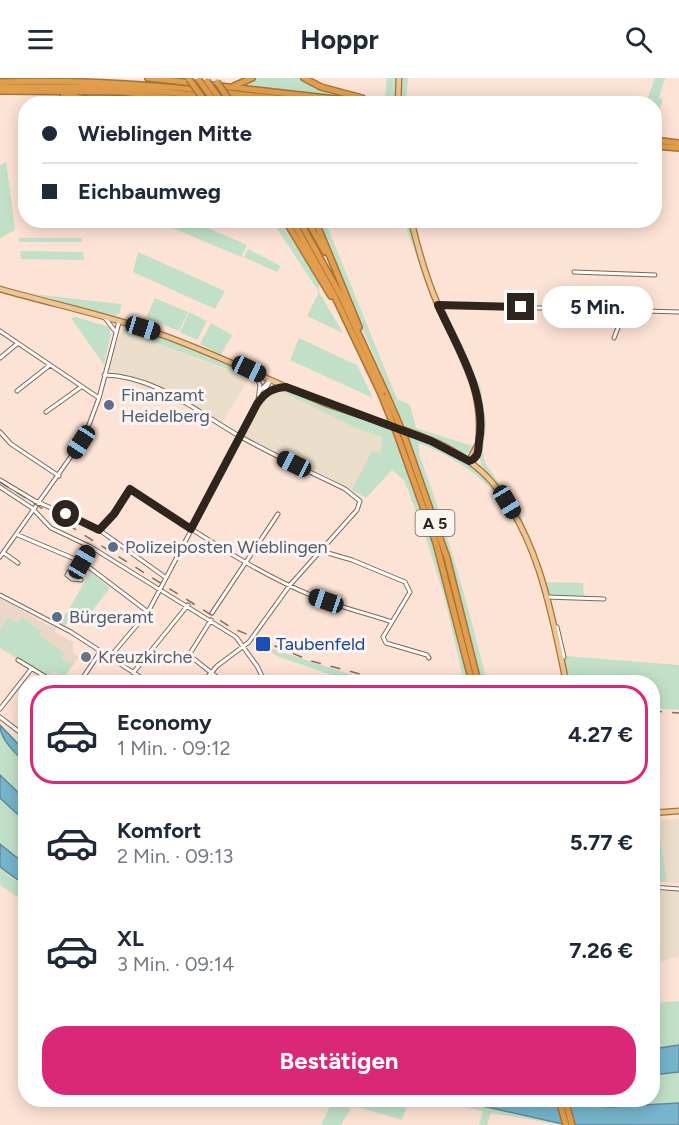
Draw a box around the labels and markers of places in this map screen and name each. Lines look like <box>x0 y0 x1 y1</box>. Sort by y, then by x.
place label: Finanzamt Heidelberg <box>121 384 210 427</box>
marker: Finanzamt Heidelberg <box>102 398 116 412</box>
place label: Polizeiposten Wieblingen <box>125 536 328 558</box>
marker: Polizeiposten Wieblingen <box>106 540 120 554</box>
place label: Bürgeramt <box>69 606 154 628</box>
marker: Bürgeramt <box>50 610 64 624</box>
place label: Taubenfeld <box>276 633 365 655</box>
marker: Taubenfeld <box>254 635 272 653</box>
place label: Kreuzkirche <box>98 646 193 668</box>
marker: Kreuzkirche <box>79 650 93 664</box>

